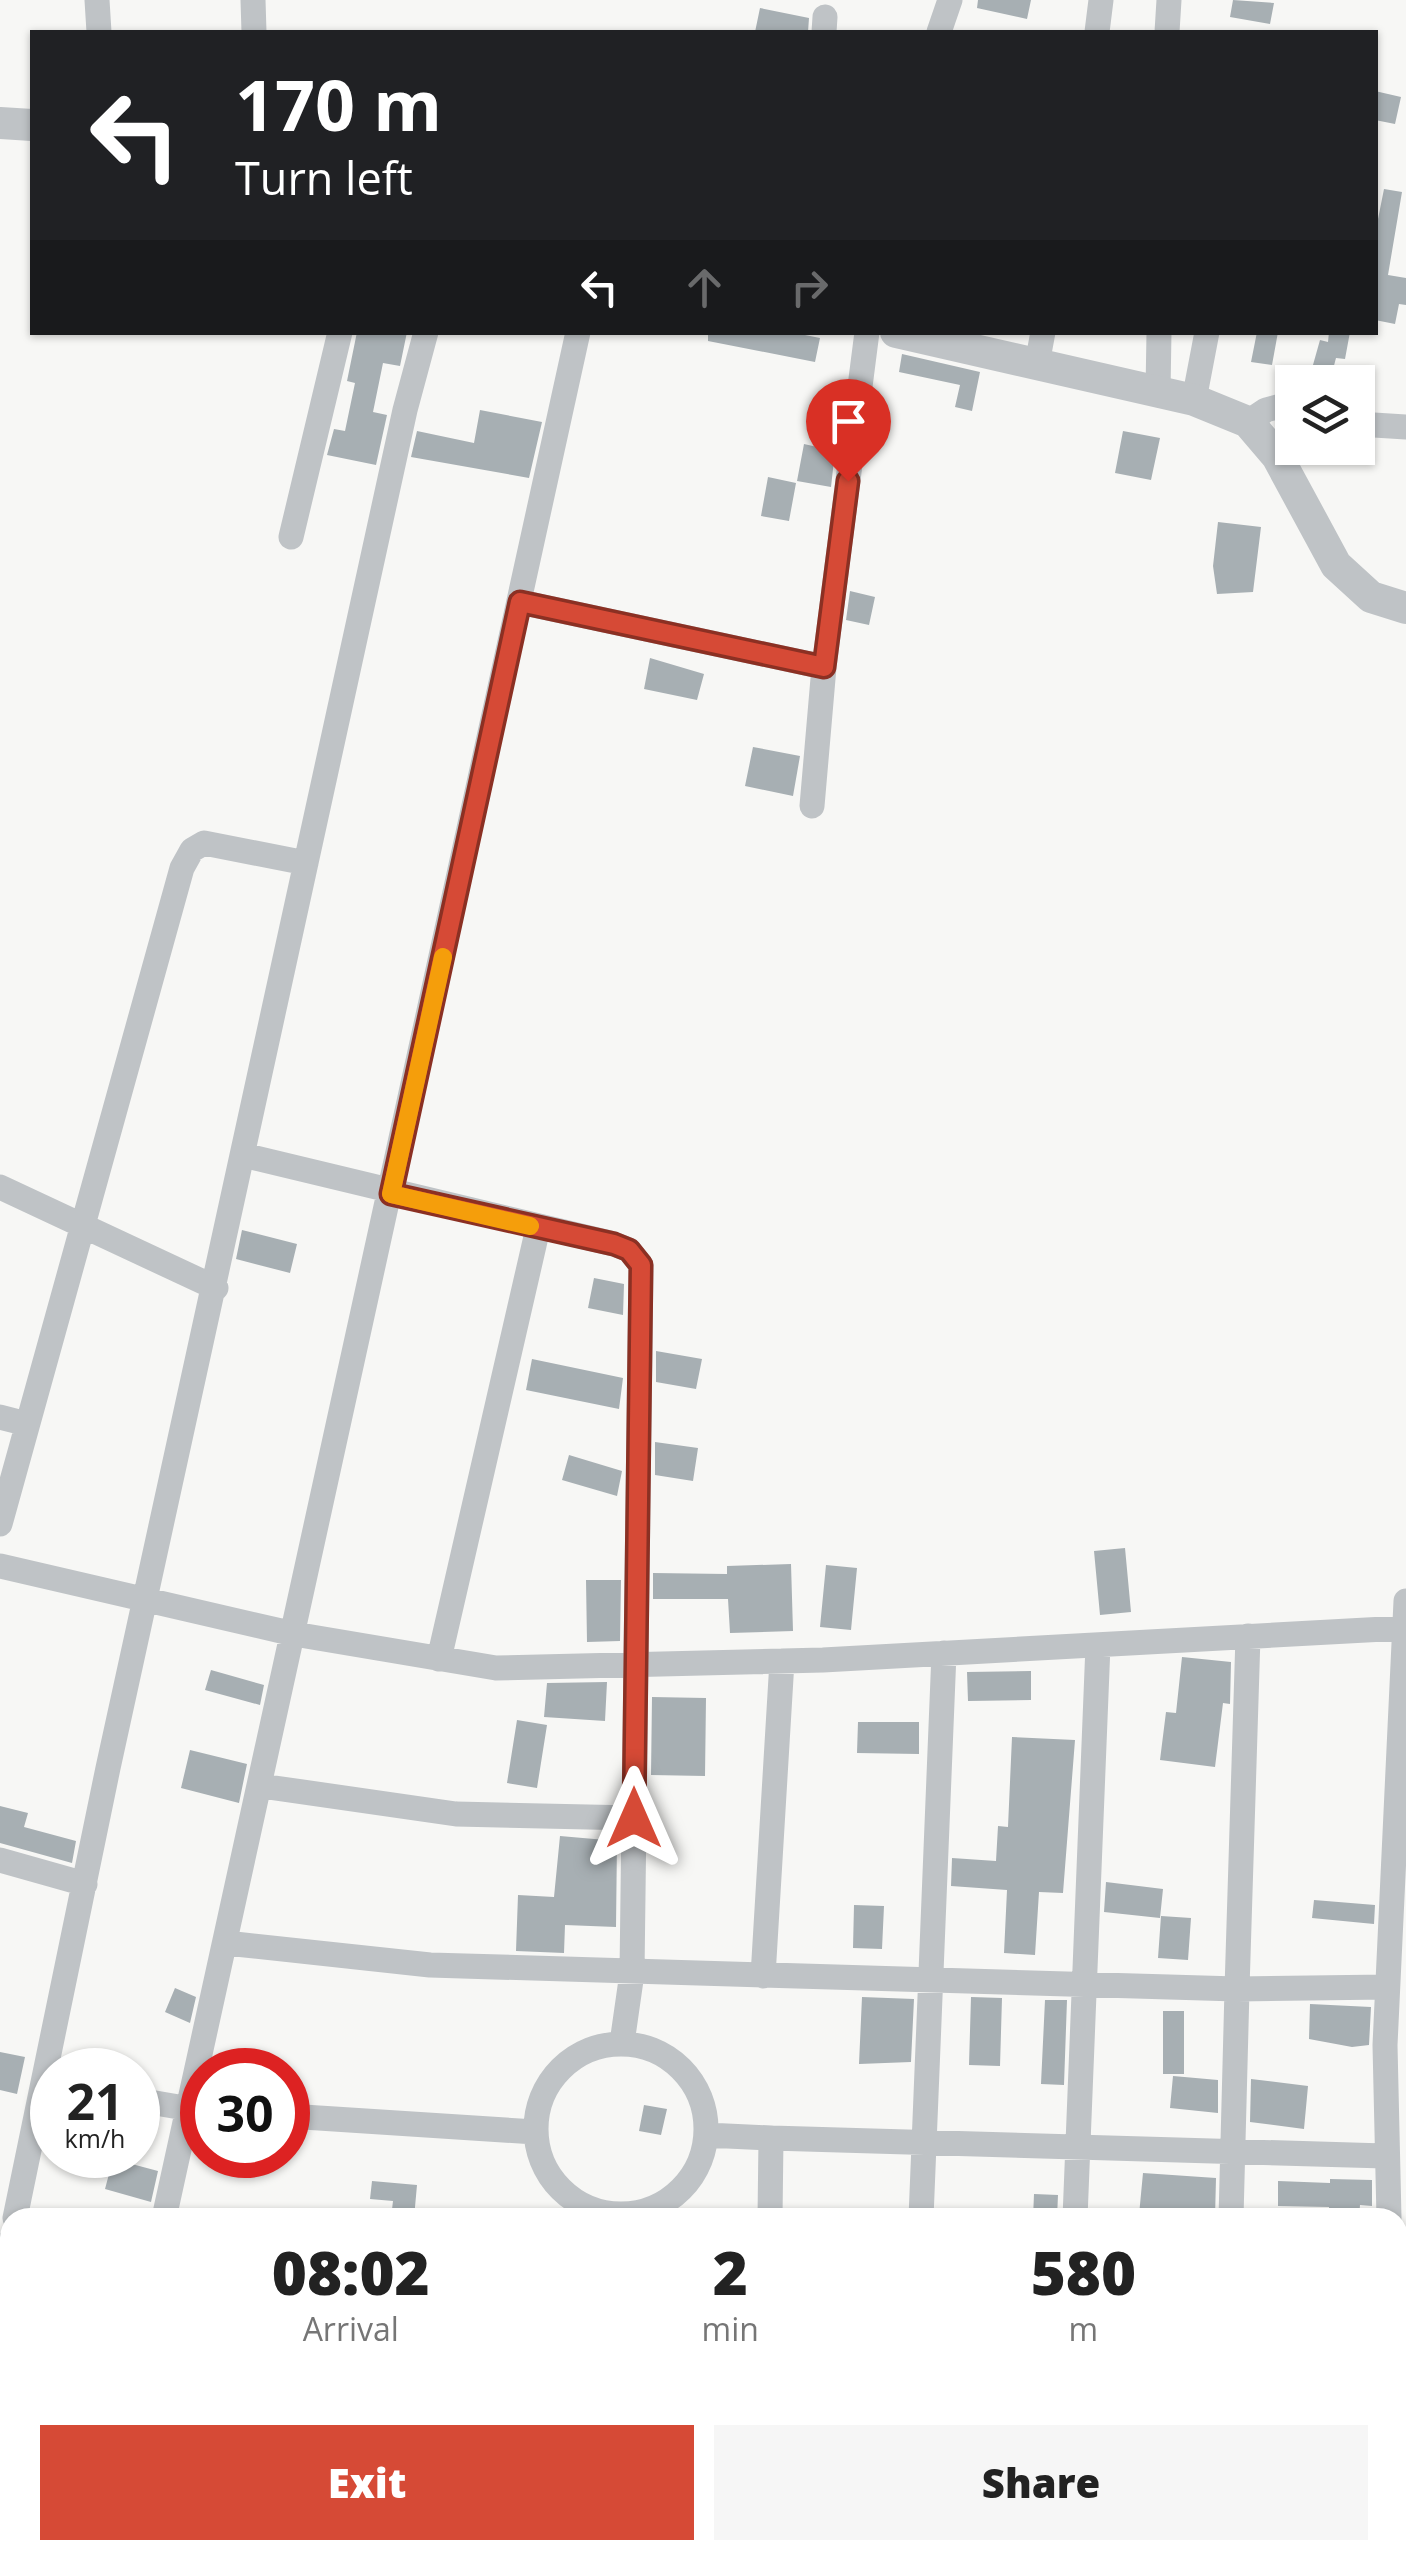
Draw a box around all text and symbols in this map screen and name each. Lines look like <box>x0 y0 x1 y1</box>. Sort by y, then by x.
text: 170 m <box>235 56 442 152</box>
icon: left <box>70 70 200 200</box>
text: Turn left <box>235 147 413 208</box>
icon: left <box>572 260 627 315</box>
icon: ahead <box>677 260 732 315</box>
icon: right <box>782 260 837 315</box>
map controls <box>1275 365 1375 465</box>
button: layers <box>1275 365 1375 465</box>
pin <box>806 379 891 482</box>
icon: arrive <box>821 394 876 449</box>
position arrow <box>582 1766 686 1870</box>
speed limit sign: 30 <box>180 2048 310 2178</box>
text: 21 <box>66 2067 124 2135</box>
text: km/h <box>65 2121 125 2155</box>
text: 08:02 <box>272 2231 430 2313</box>
text: 2 <box>713 2231 748 2313</box>
text: 580 <box>1031 2231 1136 2313</box>
text: Arrival <box>303 2307 399 2350</box>
text: min <box>702 2307 759 2350</box>
text: m <box>1069 2307 1098 2350</box>
button: Exit <box>40 2425 694 2540</box>
button: Share <box>714 2425 1368 2540</box>

